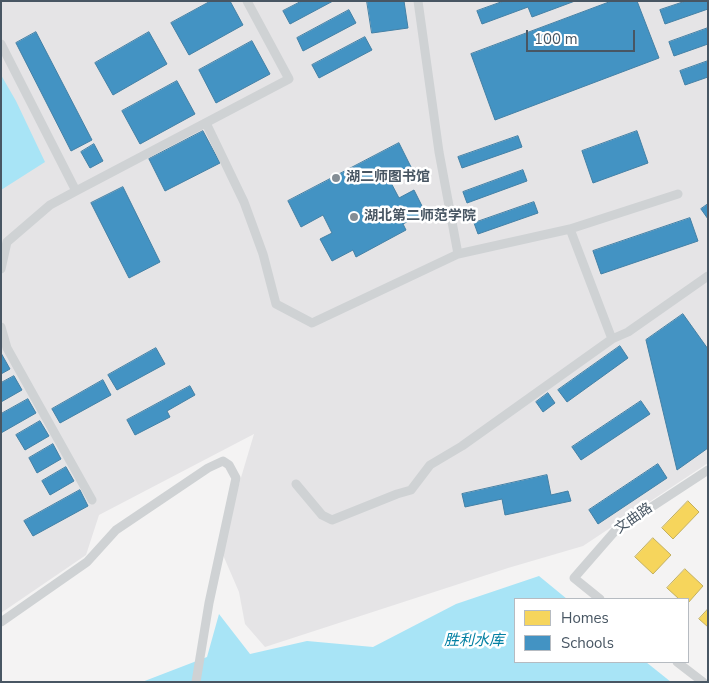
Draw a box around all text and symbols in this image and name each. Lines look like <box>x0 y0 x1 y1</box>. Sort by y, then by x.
scale bar <box>529 20 638 52</box>
text: 100 m <box>534 29 578 49</box>
place label: 湖二师图书馆 <box>346 170 430 186</box>
marker: 湖二师图书馆 <box>330 172 342 184</box>
place label: 湖北第二师范学院 <box>364 209 476 225</box>
marker: 湖北第二师范学院 <box>348 211 360 223</box>
street label: 文曲路 <box>612 500 656 538</box>
legend <box>514 598 689 663</box>
text: Homes <box>561 608 609 628</box>
water label: 胜利水库 <box>444 632 504 650</box>
text: Schools <box>561 633 614 653</box>

